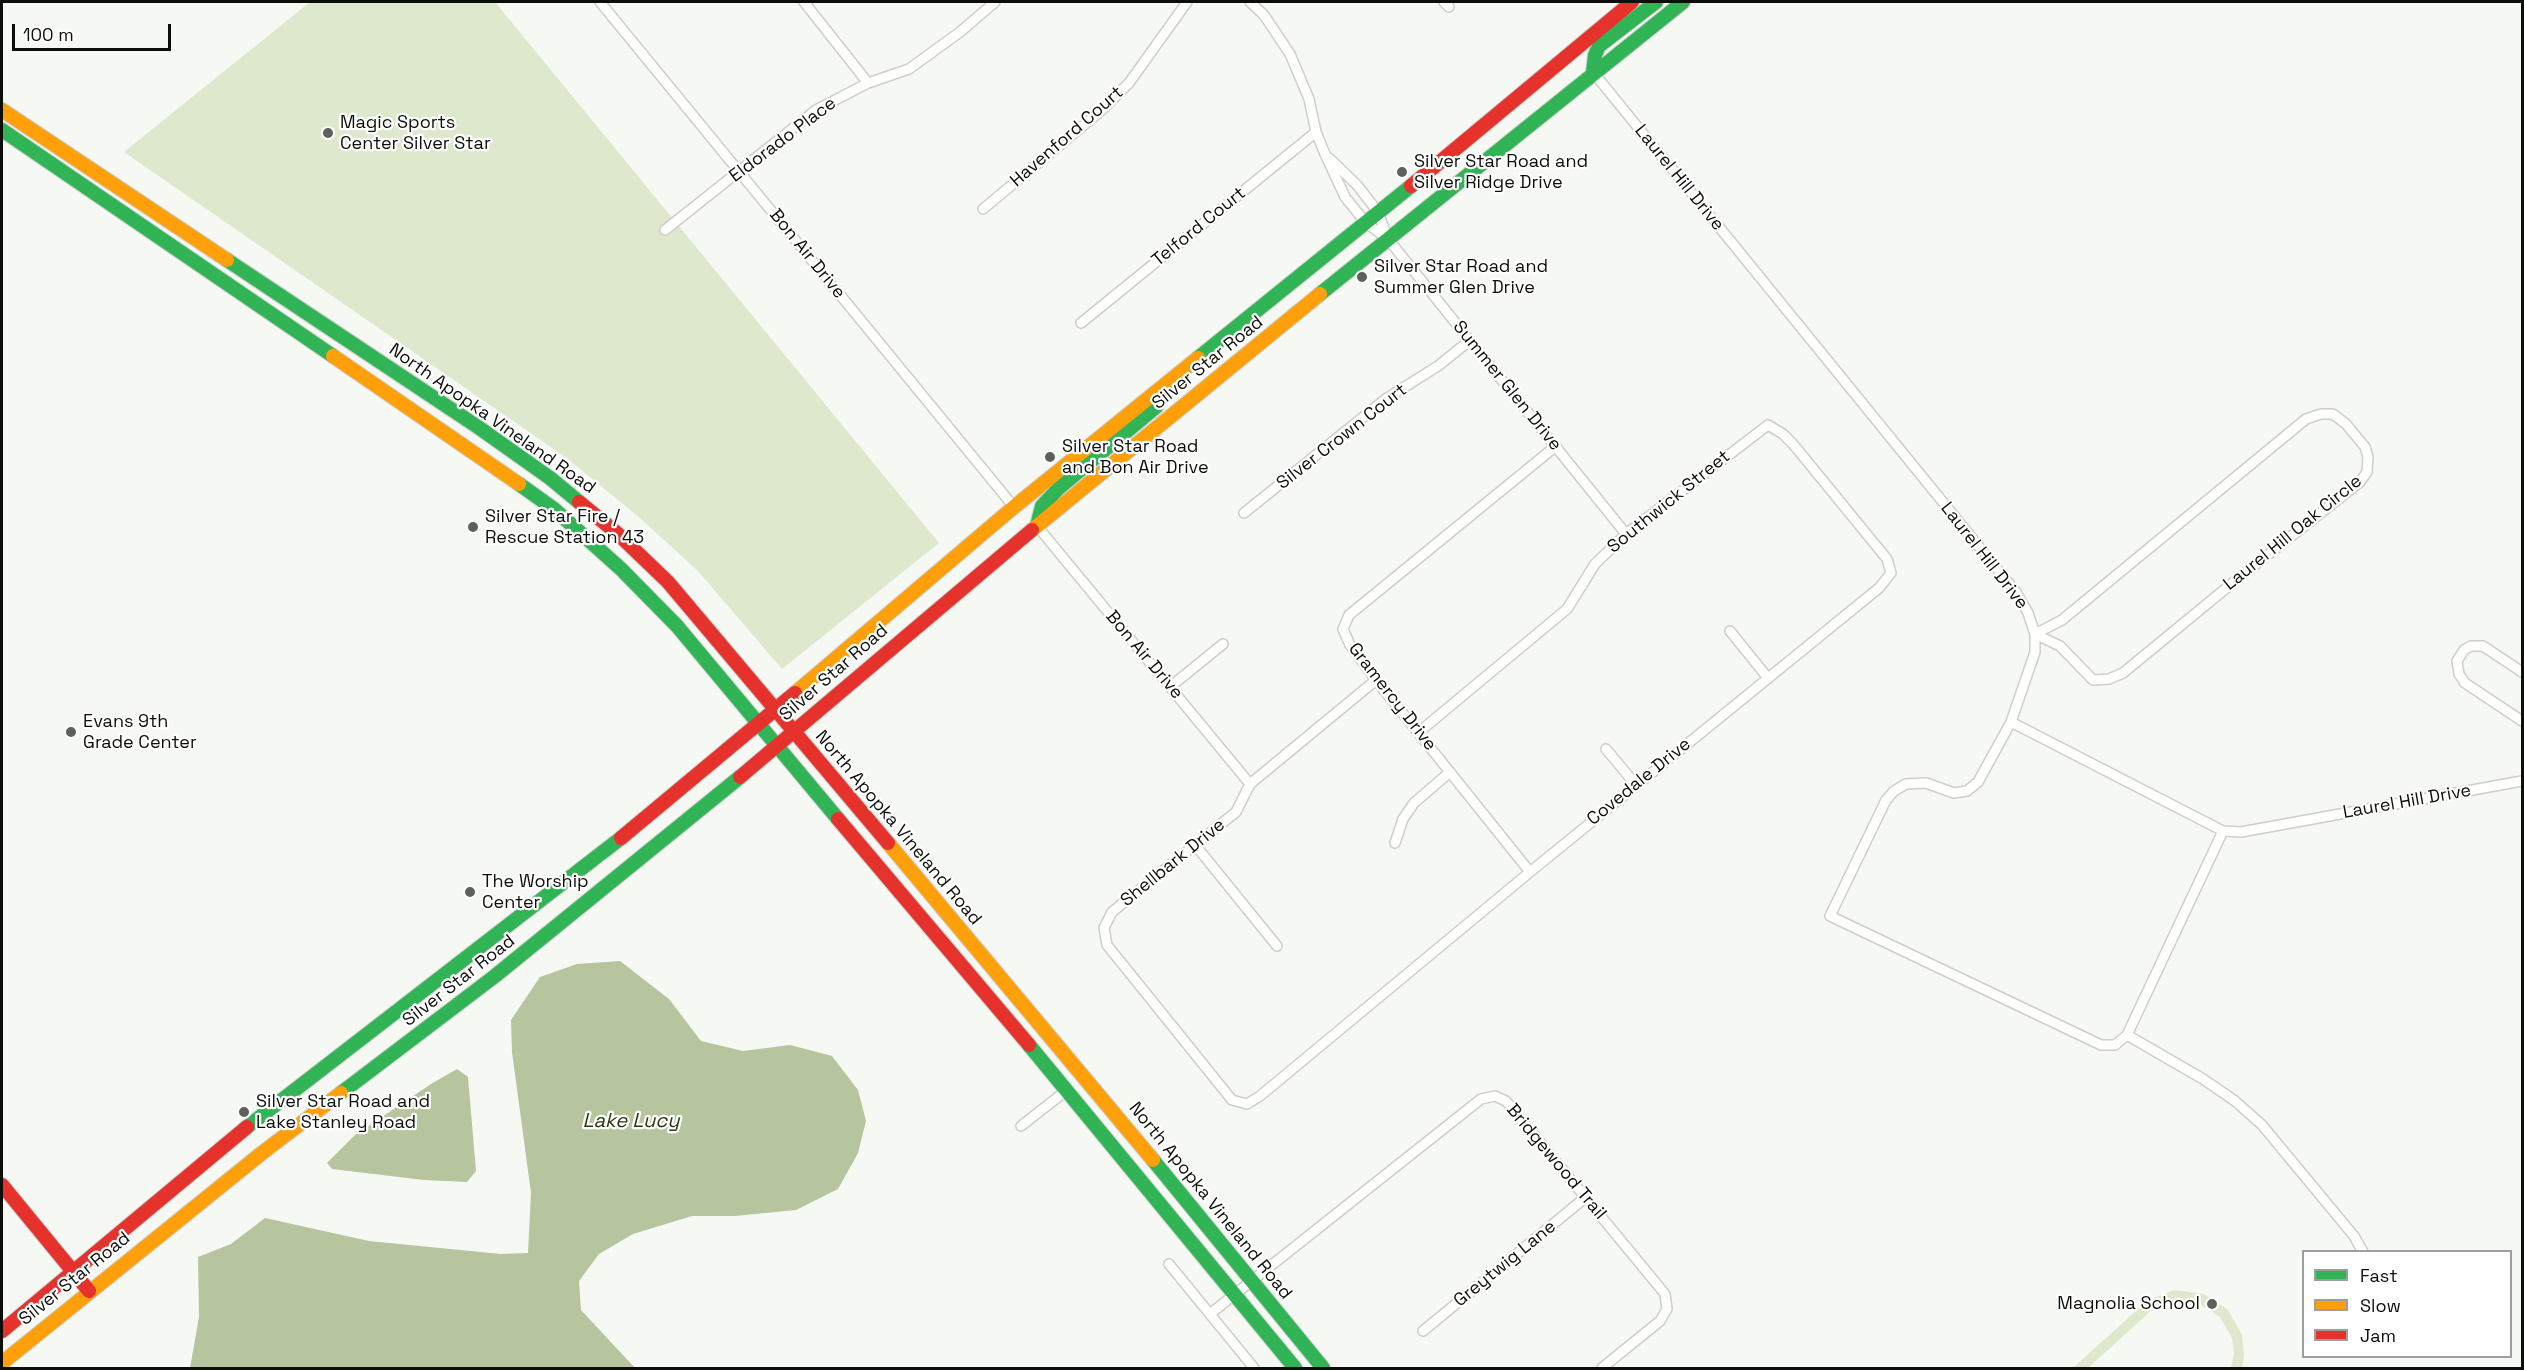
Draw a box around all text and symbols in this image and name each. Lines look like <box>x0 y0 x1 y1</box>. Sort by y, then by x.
scale bar <box>15 12 174 50</box>
text: 100 m <box>23 23 74 46</box>
street label: Havenford Court <box>1006 82 1128 192</box>
street label: Eldorado Place <box>725 93 841 187</box>
place label: Magic Sports Center Silver Star <box>340 112 491 154</box>
street label: Laurel Hill Drive <box>1630 121 1728 235</box>
marker: Magic Sports Center Silver Star <box>321 126 335 140</box>
place label: Silver Star Road and Silver Ridge Drive <box>1414 151 1588 194</box>
marker: Silver Star Road and Silver Ridge Drive <box>1395 165 1409 179</box>
street label: Telford Court <box>1148 183 1250 271</box>
street label: Bon Air Drive <box>764 205 850 303</box>
place label: Silver Star Road and Summer Glen Drive <box>1374 256 1548 298</box>
marker: Silver Star Road and Summer Glen Drive <box>1355 270 1369 284</box>
street label: Silver Star Road <box>1148 312 1268 414</box>
street label: Summer Glen Drive <box>1448 317 1566 455</box>
street label: North Apopka Vineland Road <box>385 339 599 499</box>
street label: Silver Crown Court <box>1273 380 1411 494</box>
place label: Silver Star Road and Bon Air Drive <box>1062 436 1209 478</box>
street label: Southwick Street <box>1603 446 1735 558</box>
marker: Silver Star Road and Bon Air Drive <box>1043 450 1057 464</box>
street label: Laurel Hill Oak Circle <box>2219 471 2367 595</box>
street label: Laurel Hill Drive <box>1936 498 2032 614</box>
place label: Silver Star Fire / Rescue Station 43 <box>485 506 644 548</box>
marker: Silver Star Fire / Rescue Station 43 <box>466 520 480 534</box>
street label: Bon Air Drive <box>1101 606 1187 704</box>
street label: Silver Star Road <box>775 620 893 726</box>
street label: Gramercy Drive <box>1343 639 1441 755</box>
place label: Evans 9th Grade Center <box>83 711 197 754</box>
marker: Evans 9th Grade Center <box>64 725 78 739</box>
street label: North Apopka Vineland Road <box>810 726 986 930</box>
street label: Covedale Drive <box>1583 734 1695 830</box>
street label: Laurel Hill Drive <box>2341 780 2473 824</box>
street label: Shellbark Drive <box>1117 814 1229 912</box>
place label: The Worship Center <box>482 871 589 914</box>
marker: The Worship Center <box>463 885 477 899</box>
street label: Silver Star Road <box>399 930 519 1032</box>
place label: Silver Star Road and Lake Stanley Road <box>256 1091 430 1134</box>
street label: North Apopka Vineland Road <box>1124 1098 1296 1304</box>
street label: Bridgewood Trail <box>1501 1100 1611 1224</box>
marker: Silver Star Road and Lake Stanley Road <box>237 1105 251 1119</box>
water label: Lake Lucy <box>583 1110 679 1134</box>
street label: Greytwig Lane <box>1450 1216 1560 1312</box>
street label: Silver Star Road <box>15 1228 135 1330</box>
legend <box>2302 1250 2512 1358</box>
text: Fast <box>2360 1264 2397 1287</box>
place label: Magnolia School <box>2057 1293 2200 1315</box>
text: Slow <box>2360 1294 2401 1317</box>
marker: Magnolia School <box>2205 1297 2219 1311</box>
text: Jam <box>2360 1324 2396 1347</box>

